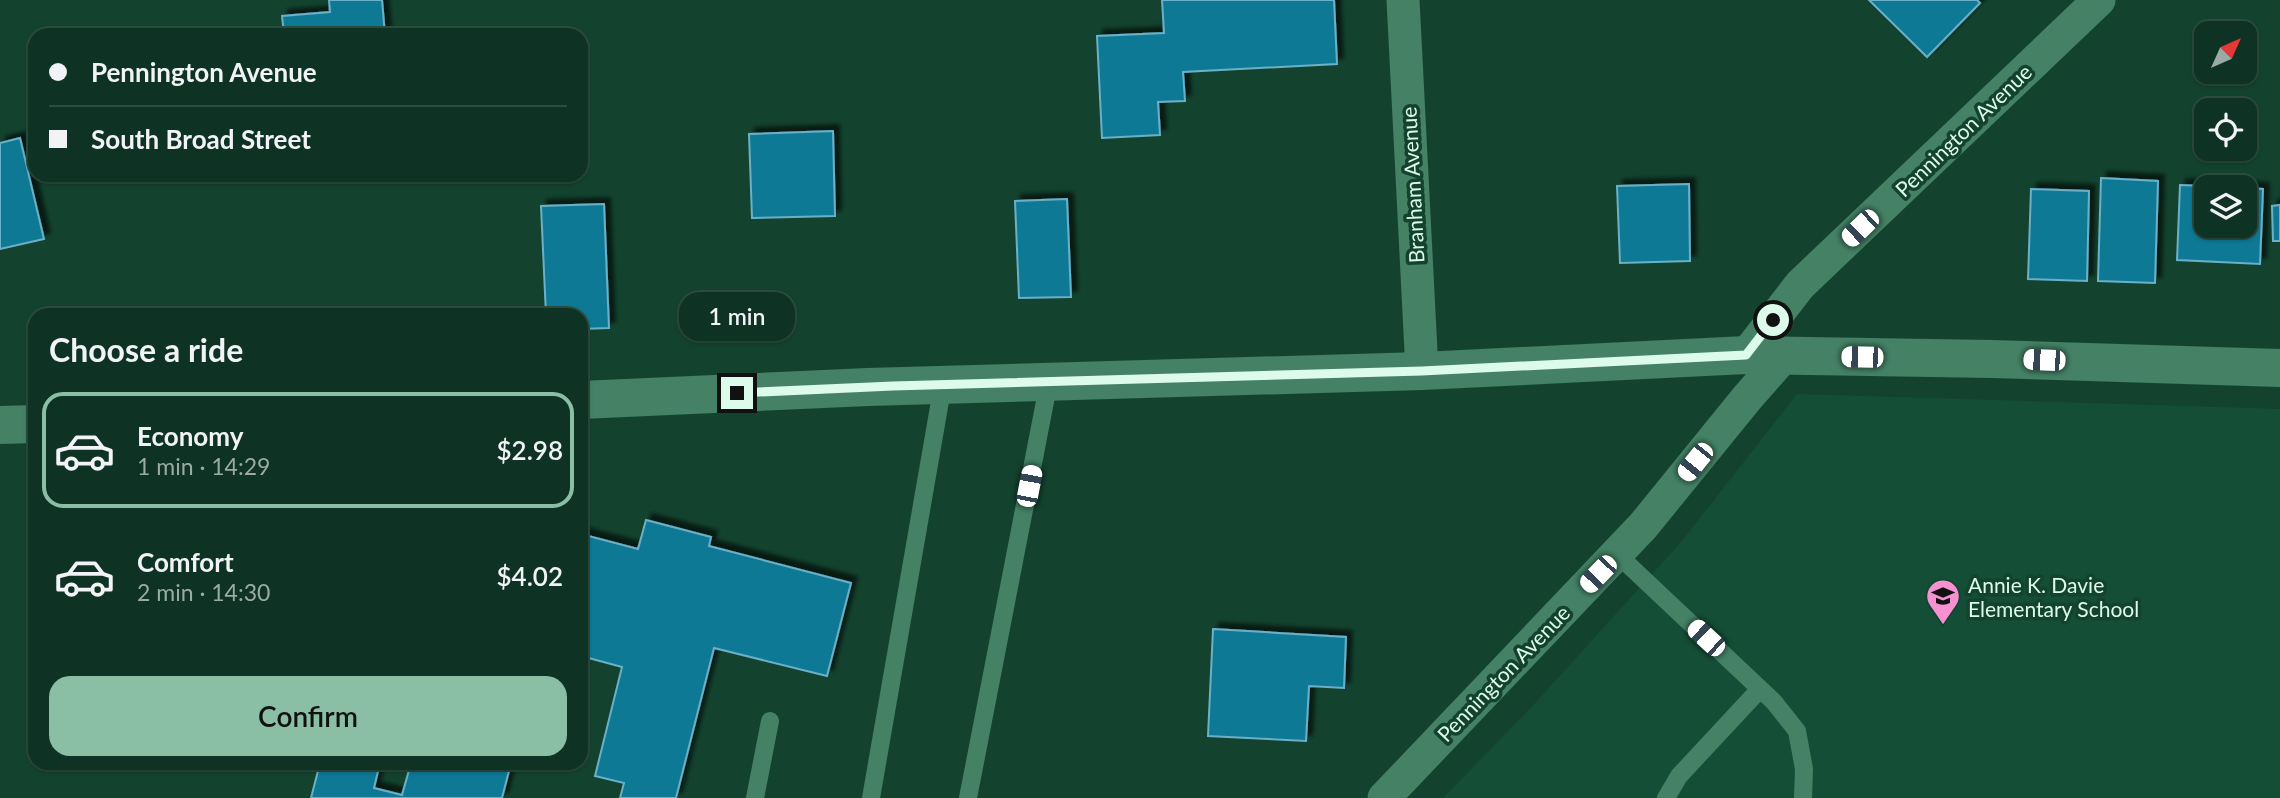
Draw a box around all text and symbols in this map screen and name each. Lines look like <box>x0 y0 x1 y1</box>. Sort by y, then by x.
north arrow <box>2194 21 2258 84</box>
map controls <box>2194 21 2257 238</box>
text: Pennington Avenue <box>91 56 317 88</box>
street label: Pennington Avenue <box>1890 59 2036 201</box>
button: locate <box>2194 98 2257 161</box>
street label: Branham Avenue <box>1395 106 1429 264</box>
text: South Broad Street <box>91 123 311 155</box>
button: layers <box>2194 175 2257 238</box>
car <box>1838 206 1883 250</box>
callout: 1 min <box>679 292 795 340</box>
text: 1 min <box>709 302 765 330</box>
route start <box>1757 304 1789 336</box>
text: Choose a ride <box>49 330 243 369</box>
car <box>1841 346 1884 368</box>
car <box>2023 349 2066 371</box>
route end <box>721 377 753 409</box>
icon: car <box>53 419 116 482</box>
text: Economy <box>137 420 243 452</box>
text: $2.98 <box>497 434 563 466</box>
car <box>1674 439 1717 485</box>
text: 1 min · 14:29 <box>137 452 270 480</box>
car <box>1015 463 1044 509</box>
icon: car <box>53 545 116 608</box>
text: Comfort <box>137 546 234 578</box>
car <box>1576 552 1621 596</box>
text: $4.02 <box>497 560 563 592</box>
place label: Annie K. Davie Elementary School <box>1968 572 2139 621</box>
school or university icon: Annie K. Davie Elementary School <box>1924 577 1962 626</box>
text: 2 min · 14:30 <box>137 578 270 606</box>
street label: Pennington Avenue <box>1432 600 1574 746</box>
car <box>1684 616 1729 660</box>
button: Confirm <box>49 676 567 756</box>

